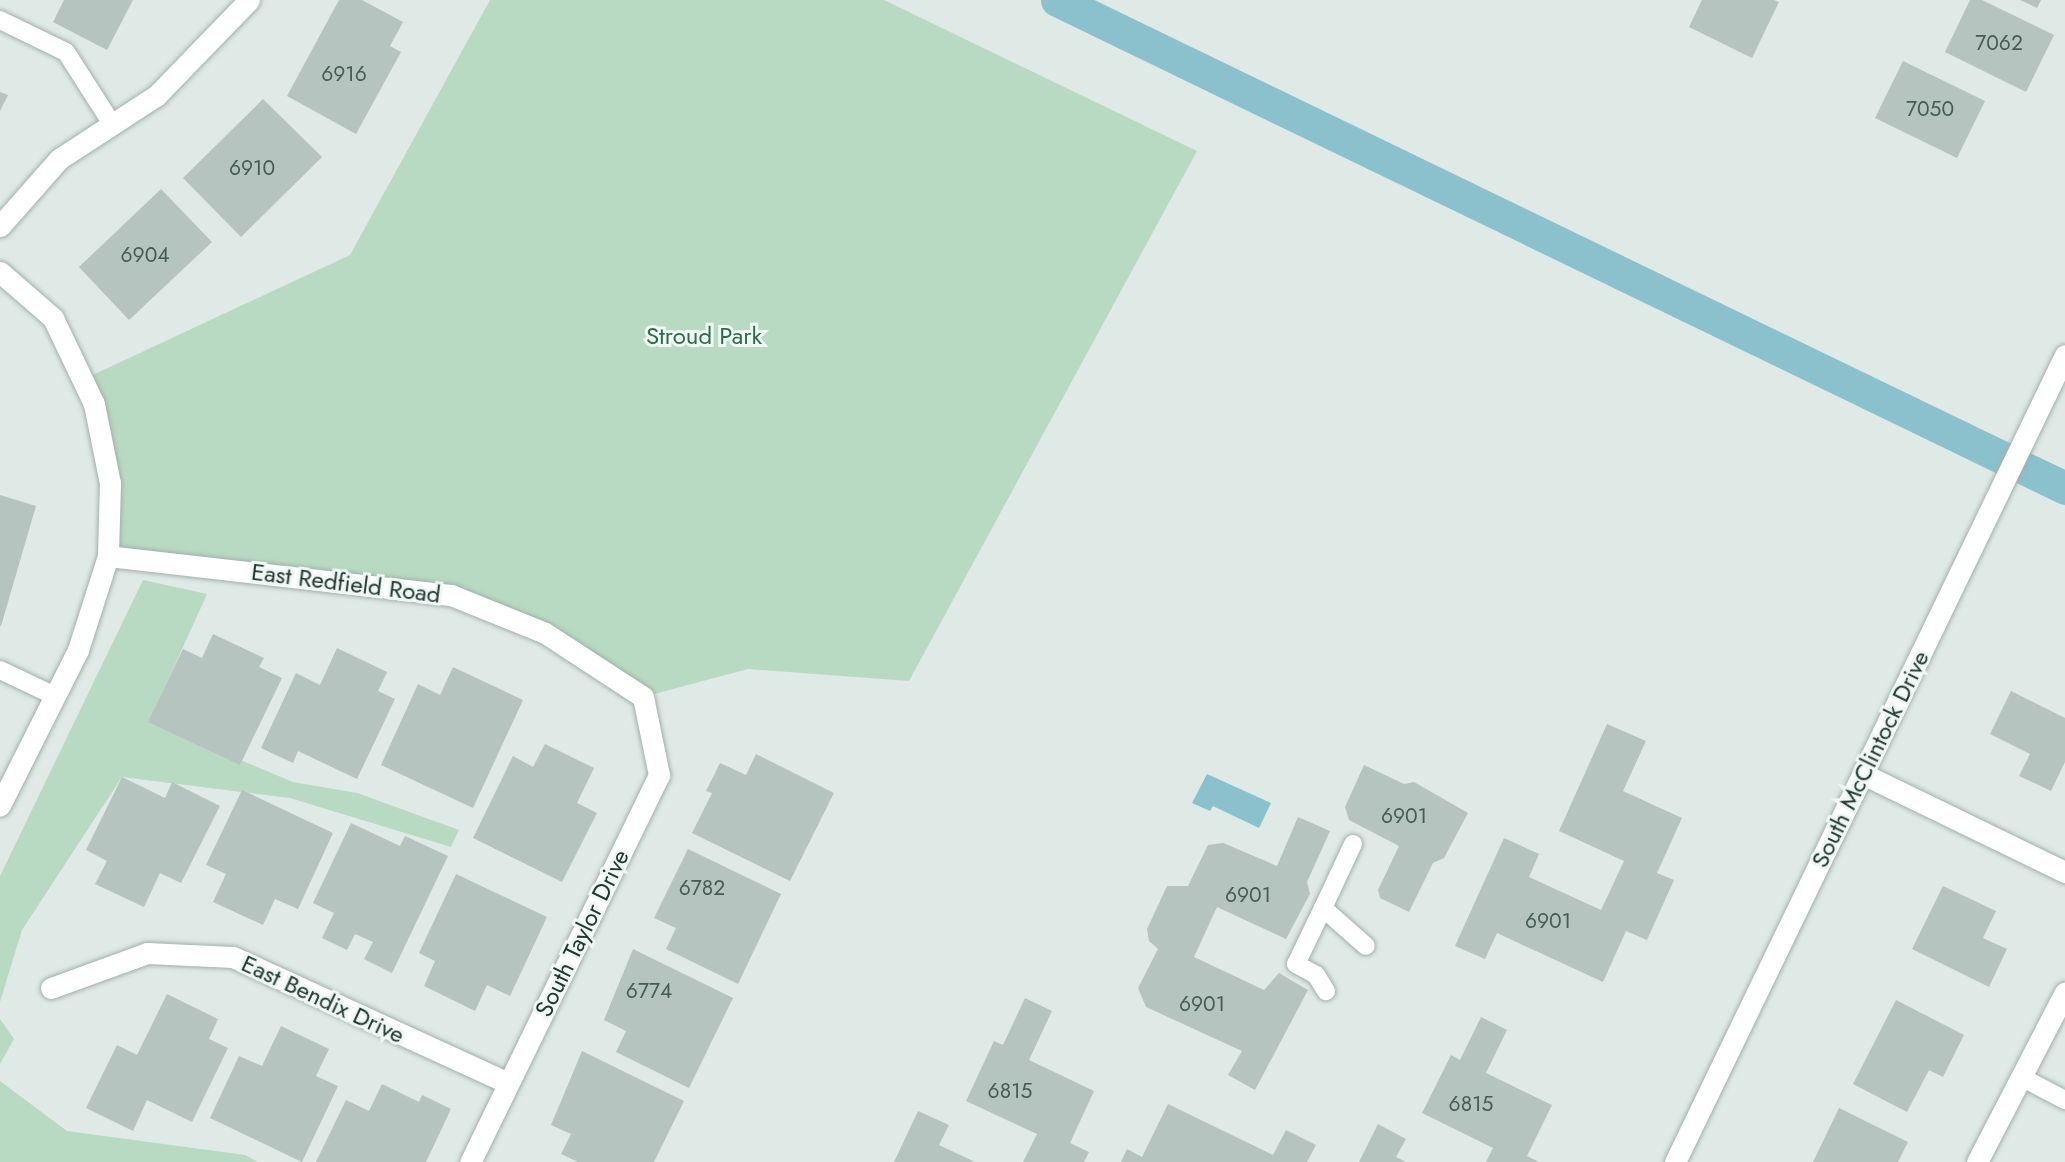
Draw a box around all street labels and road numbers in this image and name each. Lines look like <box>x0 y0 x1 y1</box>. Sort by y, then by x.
street label: East Redfield Road <box>250 557 442 609</box>
street label: South McClintock Drive <box>1805 646 1935 872</box>
street label: South Taylor Drive <box>529 845 635 1021</box>
street label: East Bendix Drive <box>237 949 409 1049</box>

